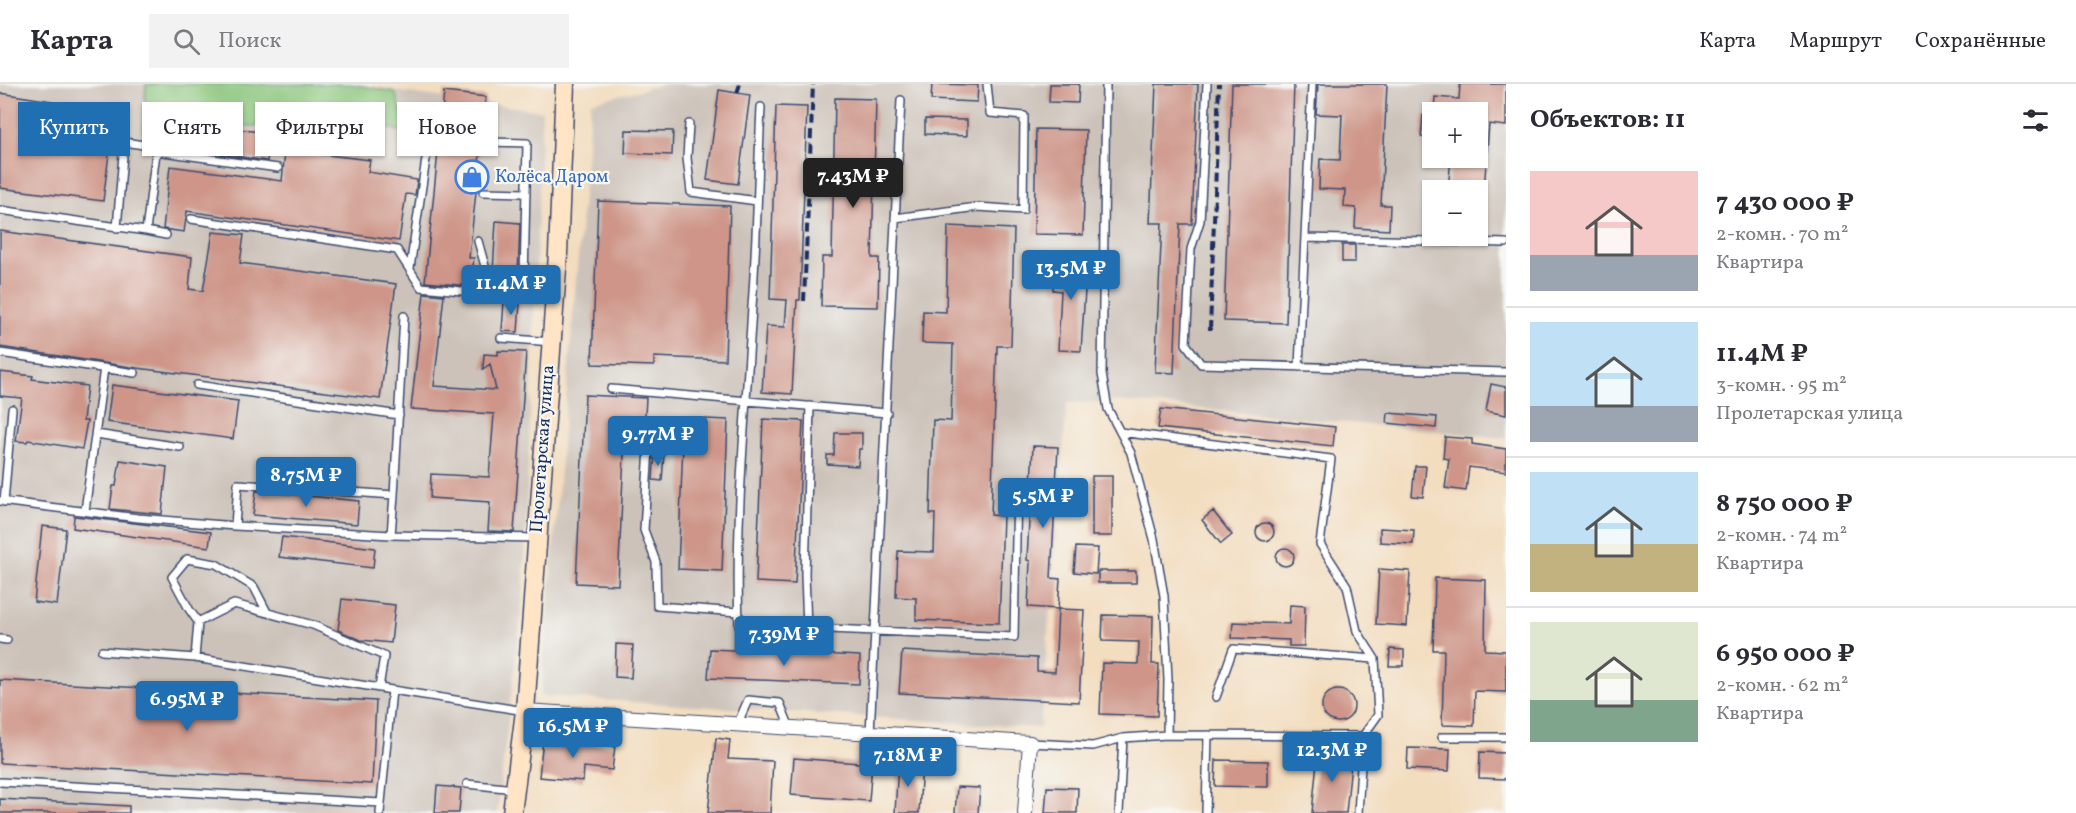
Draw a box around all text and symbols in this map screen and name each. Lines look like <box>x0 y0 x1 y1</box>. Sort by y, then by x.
search box <box>149 14 569 68</box>
text: Карта <box>30 22 113 61</box>
icon: search <box>170 25 203 58</box>
text: Поиск <box>218 26 281 57</box>
text: Карта <box>1699 27 1756 56</box>
text: Маршрут <box>1789 27 1882 56</box>
text: Сохранённые <box>1915 27 2046 56</box>
chip: Купить <box>18 102 130 156</box>
chip: Снять <box>142 102 243 156</box>
chip: Фильтры <box>255 102 385 156</box>
chip: Новое <box>397 102 498 156</box>
map controls <box>1422 102 1488 246</box>
button: + <box>1422 102 1488 168</box>
text: Объектов: 11 <box>1530 102 1685 138</box>
icon: filters <box>2019 104 2052 137</box>
pin: 7.43M ₽ <box>798 158 908 209</box>
shop icon: Колёса Даром <box>454 159 490 195</box>
text: 7.43M ₽ <box>817 163 889 191</box>
place label: Колёса Даром <box>495 165 608 190</box>
button: − <box>1422 180 1488 246</box>
text: 7 430 000 ₽ <box>1716 185 1854 221</box>
icon: home <box>1578 195 1650 267</box>
text: 2-комн. · 70 m² <box>1716 221 1848 249</box>
text: Квартира <box>1716 249 1804 277</box>
pin: 13.5M ₽ <box>1016 250 1126 301</box>
text: 13.5M ₽ <box>1036 255 1106 283</box>
pin: 11.4M ₽ <box>456 265 566 316</box>
text: 11.4M ₽ <box>476 270 546 298</box>
text: 11.4M ₽ <box>1716 336 1808 372</box>
icon: home <box>1578 346 1650 418</box>
street label: Пролетарская улица <box>525 364 561 534</box>
text: 3-комн. · 95 m² <box>1716 372 1847 400</box>
text: Пролетарская улица <box>1716 400 1903 428</box>
pin: 9.77M ₽ <box>603 416 713 467</box>
text: 9.77M ₽ <box>622 421 694 449</box>
pin: 8.75M ₽ <box>251 457 361 508</box>
text: 8.75M ₽ <box>270 462 342 490</box>
pin: 5.5M ₽ <box>994 478 1092 529</box>
text: 5.5M ₽ <box>1012 483 1074 511</box>
text: 8 750 000 ₽ <box>1716 486 1853 522</box>
icon: home <box>1578 496 1650 568</box>
text: 2-комн. · 74 m² <box>1716 522 1847 550</box>
text: Квартира <box>1716 550 1804 578</box>
pin: 7.39M ₽ <box>729 616 839 667</box>
text: 7.39M ₽ <box>749 621 819 649</box>
text: 6 950 000 ₽ <box>1716 636 1855 672</box>
icon: home <box>1578 646 1650 718</box>
text: 2-комн. · 62 m² <box>1716 672 1848 700</box>
pin: 6.95M ₽ <box>132 681 242 732</box>
text: 6.95M ₽ <box>150 686 224 714</box>
text: Квартира <box>1716 700 1804 728</box>
pin: 16.5M ₽ <box>518 708 628 759</box>
text: 16.5M ₽ <box>537 713 609 741</box>
pin: 12.3M ₽ <box>1277 732 1387 783</box>
pin: 7.18M ₽ <box>853 737 963 788</box>
text: 12.3M ₽ <box>1297 737 1367 765</box>
text: 7.18M ₽ <box>873 742 943 770</box>

